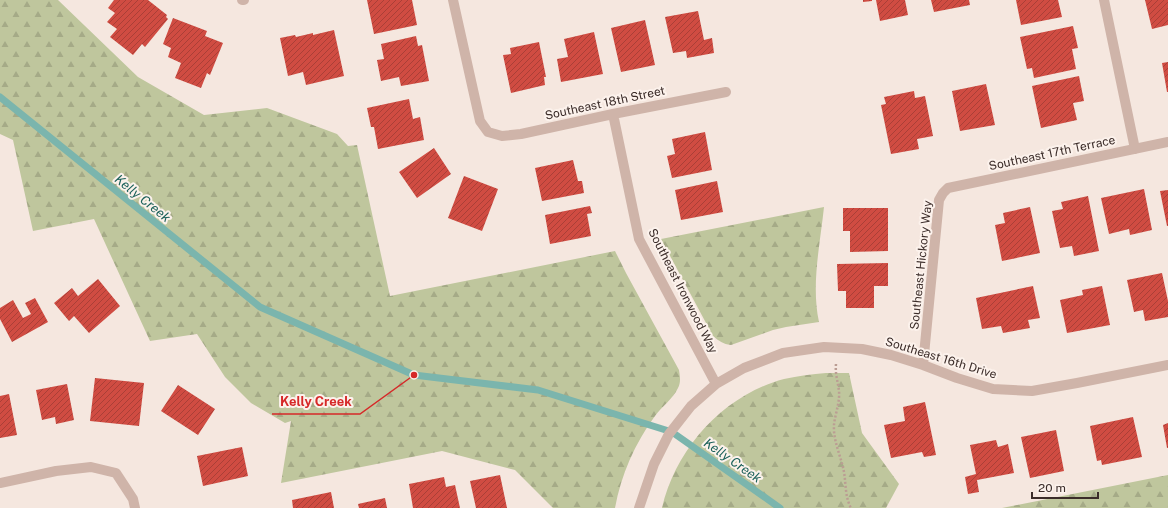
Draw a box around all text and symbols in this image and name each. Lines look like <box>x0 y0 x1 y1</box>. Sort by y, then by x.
street label: Southeast 18th Street <box>544 83 667 123</box>
street label: Southeast 17th Terrace <box>987 133 1117 173</box>
water label: Kelly Creek <box>112 172 173 225</box>
street label: Southeast Hickory Way <box>907 199 935 330</box>
street label: Southeast Ironwood Way <box>645 226 721 356</box>
street label: Southeast 16th Drive <box>884 334 999 382</box>
callout: Kelly Creek <box>272 389 360 414</box>
text: Kelly Creek <box>280 394 352 409</box>
water label: Kelly Creek <box>701 435 764 486</box>
scale bar <box>1032 474 1098 500</box>
text: 20 m <box>1038 481 1066 495</box>

